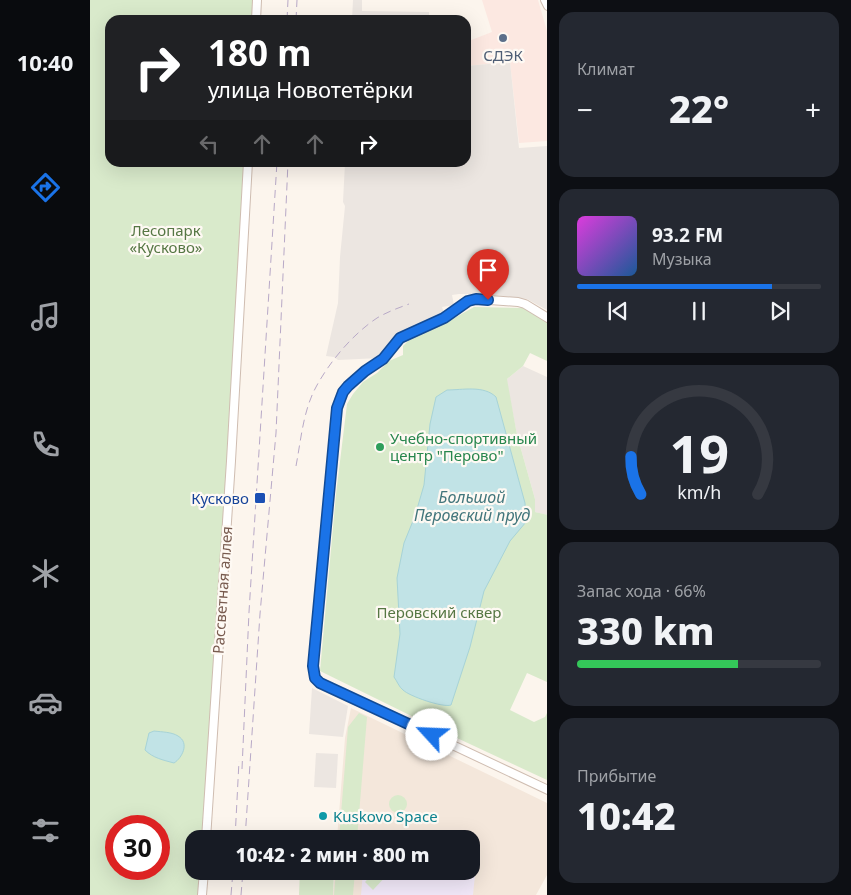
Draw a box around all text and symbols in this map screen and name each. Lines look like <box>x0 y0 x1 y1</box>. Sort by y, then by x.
text: 180 m <box>208 29 311 76</box>
marker: СДЭК <box>497 32 509 44</box>
icon: right <box>125 35 190 100</box>
place label: СДЭК <box>483 45 523 65</box>
text: 10:40 <box>17 47 73 77</box>
text: Климат <box>577 58 635 80</box>
text: улица Новотетёрки <box>208 74 414 104</box>
text: 22° <box>669 82 729 134</box>
text: − <box>577 90 593 128</box>
text: + <box>805 90 821 128</box>
icon: left <box>195 130 223 158</box>
icon: ahead <box>248 130 276 158</box>
icon: ahead <box>301 130 329 158</box>
icon: right <box>354 130 382 158</box>
icon: directions <box>28 170 63 205</box>
park label: Лесопарк «Кусково» <box>129 220 203 257</box>
text: 93.2 FM <box>652 222 723 248</box>
text: Музыка <box>652 248 712 270</box>
pin <box>467 249 509 300</box>
icon: arrive <box>474 256 502 284</box>
icon: previous <box>604 297 632 325</box>
icon: pause <box>685 297 713 325</box>
icon: next <box>766 297 794 325</box>
icon: music <box>28 299 63 334</box>
text: 19 <box>669 417 729 488</box>
icon: phone <box>28 427 63 462</box>
place label: Учебно-спортивный центр "Перово" <box>390 428 537 465</box>
marker: Учебно-спортивный центр "Перово" <box>374 441 386 453</box>
text: km/h <box>677 480 721 504</box>
water label: Большой Перовский пруд <box>414 486 530 526</box>
place label: Кусково <box>191 488 249 508</box>
marker: Кусково <box>253 491 267 505</box>
street label: Рассветная аллея <box>208 525 236 655</box>
icon: climate <box>28 556 63 591</box>
text: Запас хода · 66% <box>577 580 706 602</box>
park label: Перовский сквер <box>377 602 501 622</box>
text: 330 km <box>577 604 715 656</box>
icon: car <box>28 685 63 720</box>
position arrow <box>405 708 457 760</box>
text: Прибытие <box>577 765 656 787</box>
text: 10:42 <box>577 789 676 841</box>
place label: Kuskovo Space <box>333 806 438 826</box>
marker: Kuskovo Space <box>317 810 329 822</box>
icon: filters <box>28 813 63 848</box>
speed limit sign: 30 <box>105 815 170 880</box>
text: 10:42 · 2 мин · 800 m <box>236 842 429 868</box>

